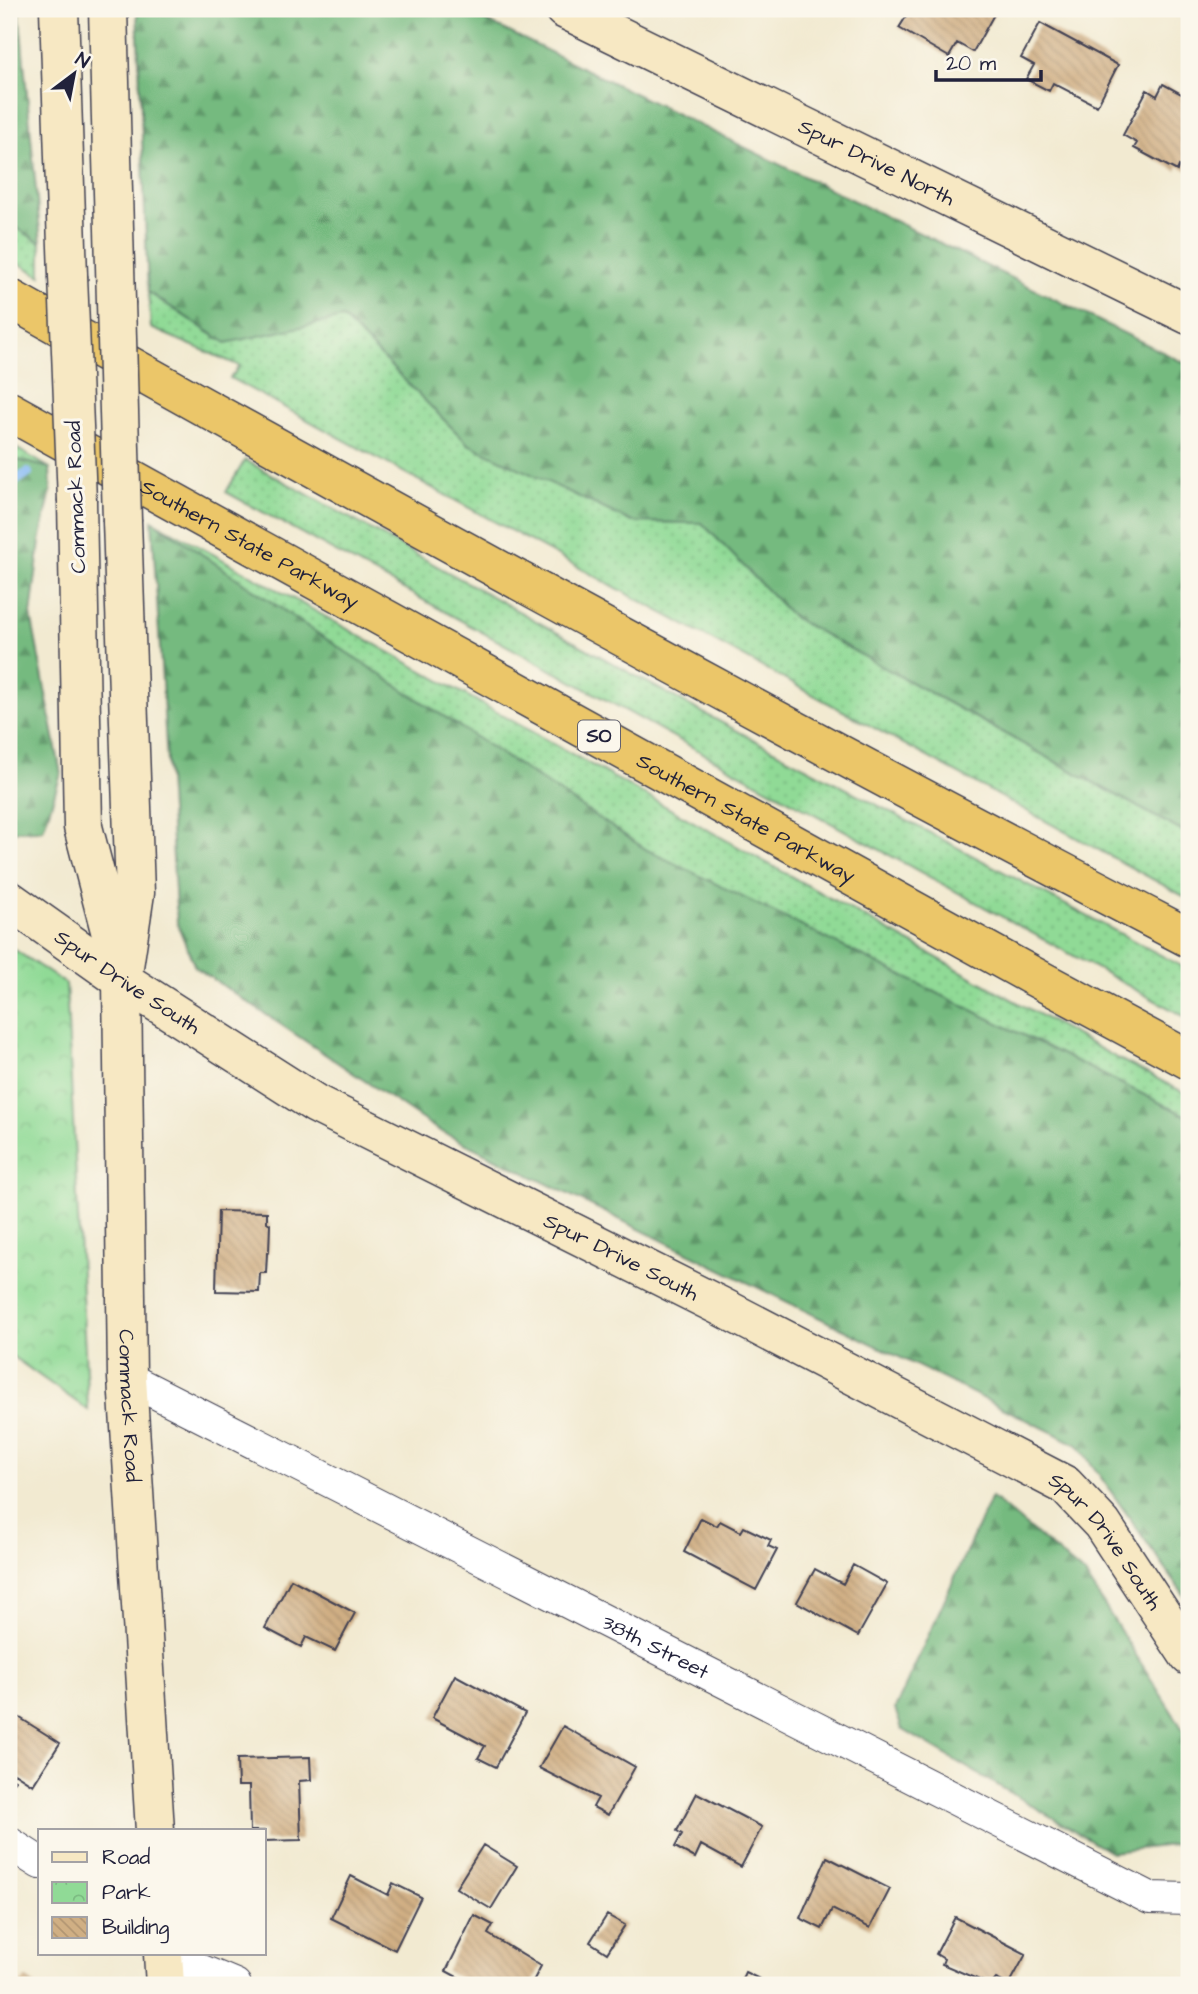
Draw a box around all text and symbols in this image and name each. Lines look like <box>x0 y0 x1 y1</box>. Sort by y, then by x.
north arrow <box>38 38 108 108</box>
scale bar <box>936 38 1040 82</box>
text: N <box>70 46 94 76</box>
text: 20 m <box>946 49 997 78</box>
street label: Spur Drive North <box>794 112 960 213</box>
street label: Commack Road <box>59 420 93 574</box>
street label: Southern State Parkway <box>135 472 365 618</box>
road number: SO <box>578 720 620 751</box>
street label: Southern State Parkway <box>632 746 861 892</box>
street label: Spur Drive South <box>49 922 207 1041</box>
street label: Spur Drive South <box>539 1206 704 1308</box>
street label: Commack Road <box>112 1329 148 1483</box>
street label: Spur Drive South <box>1044 1465 1170 1616</box>
street label: 38th Street <box>597 1607 715 1686</box>
legend <box>38 1829 266 1955</box>
text: Road <box>102 1843 150 1872</box>
text: Park <box>102 1878 151 1907</box>
text: Building <box>102 1913 170 1944</box>

